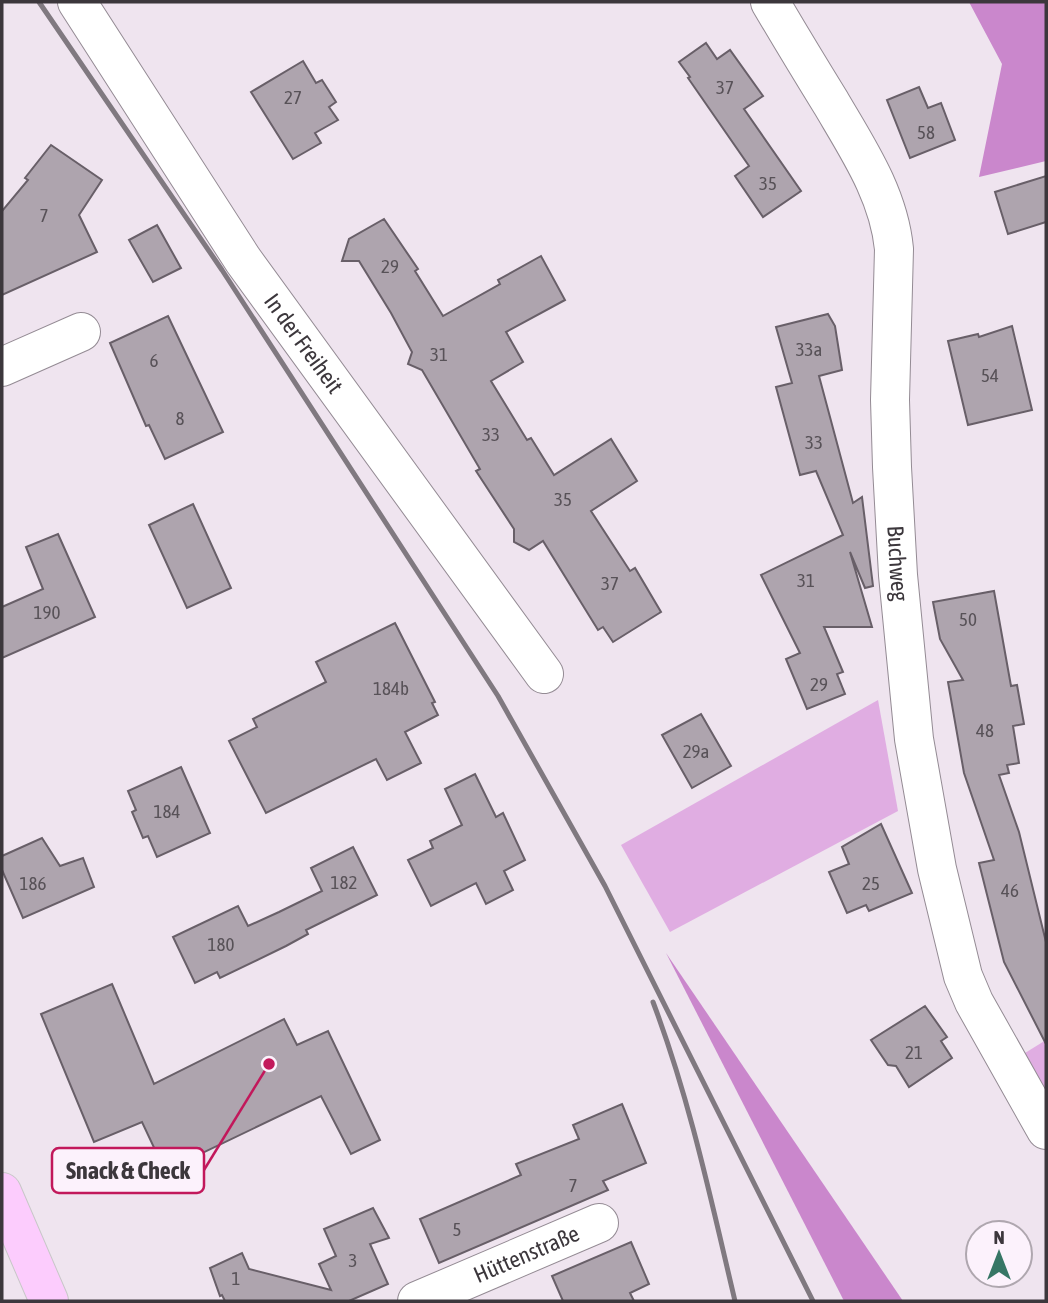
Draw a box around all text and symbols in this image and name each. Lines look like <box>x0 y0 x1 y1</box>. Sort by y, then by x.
house number: 37 <box>716 76 734 98</box>
house number: 27 <box>284 86 302 108</box>
house number: 58 <box>917 121 935 143</box>
house number: 35 <box>759 172 777 194</box>
house number: 7 <box>40 204 48 226</box>
house number: 29 <box>381 255 399 277</box>
street label: In der Freiheit <box>259 289 348 398</box>
house number: 33a <box>796 338 822 360</box>
house number: 31 <box>430 343 448 365</box>
house number: 6 <box>150 349 159 371</box>
house number: 54 <box>981 364 999 386</box>
house number: 8 <box>176 407 185 429</box>
house number: 33 <box>482 423 500 445</box>
house number: 33 <box>805 431 823 453</box>
house number: 35 <box>554 488 572 510</box>
street label: Buchweg <box>882 525 913 602</box>
house number: 31 <box>797 569 815 591</box>
house number: 37 <box>601 572 619 594</box>
house number: 190 <box>34 601 60 623</box>
house number: 50 <box>959 608 977 630</box>
house number: 29 <box>810 673 828 695</box>
house number: 184b <box>373 677 409 699</box>
house number: 48 <box>976 719 994 741</box>
house number: 29a <box>683 740 709 762</box>
house number: 184 <box>154 800 180 822</box>
house number: 182 <box>331 871 357 893</box>
house number: 186 <box>20 872 46 894</box>
house number: 25 <box>862 872 880 894</box>
house number: 46 <box>1001 879 1019 901</box>
house number: 180 <box>208 933 234 955</box>
house number: 21 <box>905 1041 923 1063</box>
callout: Snack & Check <box>52 1148 204 1193</box>
text: Snack & Check <box>66 1157 190 1184</box>
house number: 7 <box>569 1174 577 1196</box>
house number: 5 <box>453 1218 461 1240</box>
north arrow <box>964 1219 1034 1289</box>
street label: Hüttenstraße <box>470 1220 583 1288</box>
text: N <box>993 1226 1005 1248</box>
house number: 3 <box>349 1249 357 1271</box>
house number: 1 <box>232 1267 240 1289</box>

